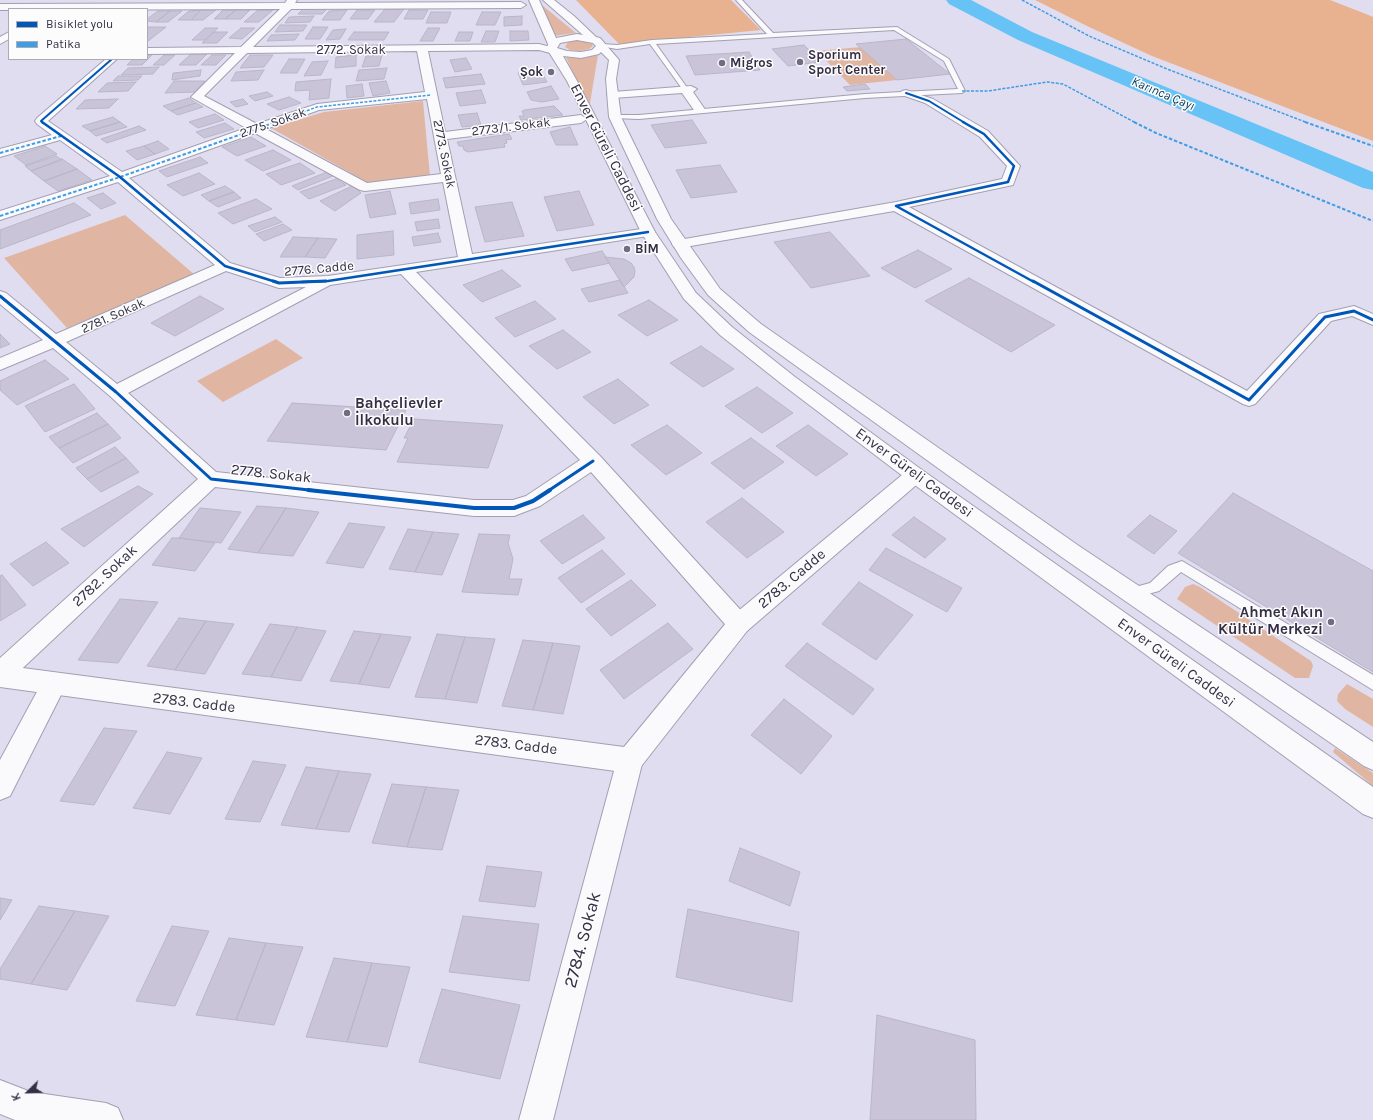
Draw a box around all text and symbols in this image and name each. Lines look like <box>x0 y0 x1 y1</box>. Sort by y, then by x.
legend <box>8 8 148 60</box>
text: Bisiklet yolu <box>46 17 113 31</box>
text: Patika <box>46 37 81 51</box>
street label: 2772. Sokak <box>316 42 386 58</box>
place label: Sporium Sport Center <box>808 47 885 78</box>
place label: Migros <box>730 55 773 71</box>
marker: Sporium Sport Center <box>795 57 805 67</box>
marker: Migros <box>717 58 727 68</box>
place label: Şok <box>520 64 543 80</box>
marker: Şok <box>546 67 556 77</box>
water label: Karınca Çayı <box>1129 74 1197 114</box>
street label: Enver Güreli Caddesi <box>566 81 646 215</box>
street label: 2775. Sokak <box>238 104 308 142</box>
street label: 2773/1. Sokak <box>471 114 551 140</box>
street label: 2773. Sokak <box>429 118 459 190</box>
place label: BİM <box>635 241 659 257</box>
marker: BİM <box>622 244 632 254</box>
street label: 2776. Cadde <box>284 258 354 280</box>
street label: 2781. Sokak <box>79 295 147 337</box>
place label: Bahçelievler İlkokulu <box>355 395 442 430</box>
marker: Bahçelievler İlkokulu <box>342 408 352 418</box>
street label: Enver Güreli Caddesi <box>852 424 976 522</box>
street label: 2778. Sokak <box>230 461 312 487</box>
street label: 2782. Sokak <box>69 541 141 611</box>
street label: 2783. Cadde <box>754 545 830 613</box>
place label: Ahmet Akın Kültür Merkezi <box>1218 604 1323 639</box>
street label: Enver Güreli Caddesi <box>1114 614 1238 712</box>
marker: Ahmet Akın Kültür Merkezi <box>1326 617 1336 627</box>
street label: 2783. Cadde <box>152 689 236 717</box>
street label: 2783. Cadde <box>474 731 558 759</box>
street label: 2784. Sokak <box>560 890 606 990</box>
north arrow <box>8 1072 48 1112</box>
text: K <box>9 1091 24 1103</box>

